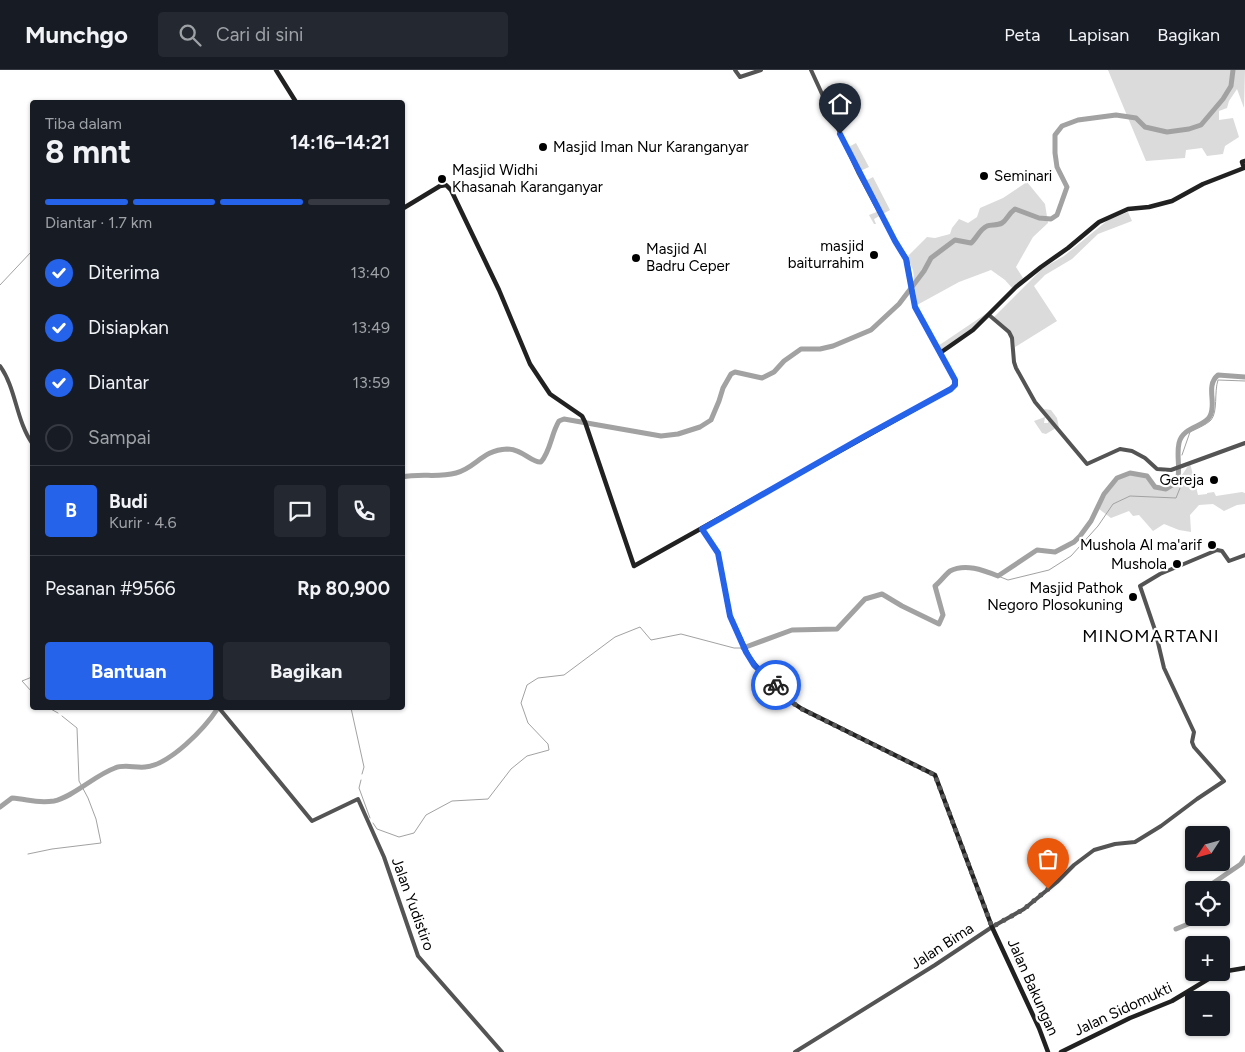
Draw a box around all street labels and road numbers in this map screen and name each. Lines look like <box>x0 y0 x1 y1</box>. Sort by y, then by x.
street label: Jalan Yudistiro <box>388 855 438 953</box>
street label: Jalan Bima <box>907 919 977 973</box>
street label: Jalan Bakungan <box>1004 936 1062 1038</box>
street label: Jalan Sidomukti <box>1071 978 1175 1040</box>

